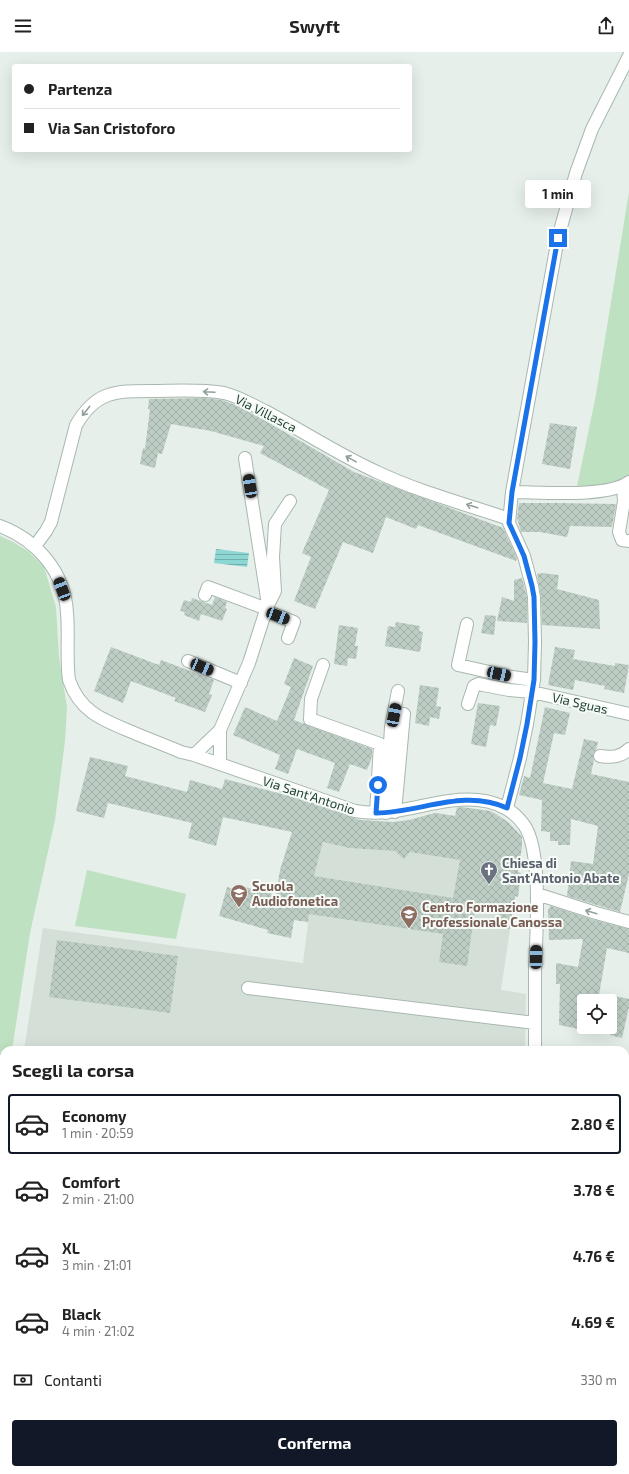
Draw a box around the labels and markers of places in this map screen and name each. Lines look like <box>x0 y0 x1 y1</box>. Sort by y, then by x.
place label: Chiesa di Sant'Antonio Abate <box>502 855 620 886</box>
church icon: Chiesa di Sant'Antonio Abate <box>479 860 499 885</box>
place label: Scuola Audiofonetica <box>252 878 338 909</box>
school or university icon: Scuola Audiofonetica <box>229 883 249 908</box>
place label: Centro Formazione Professionale Canossa <box>422 899 562 930</box>
school or university icon: Centro Formazione Professionale Canossa <box>399 904 419 929</box>

